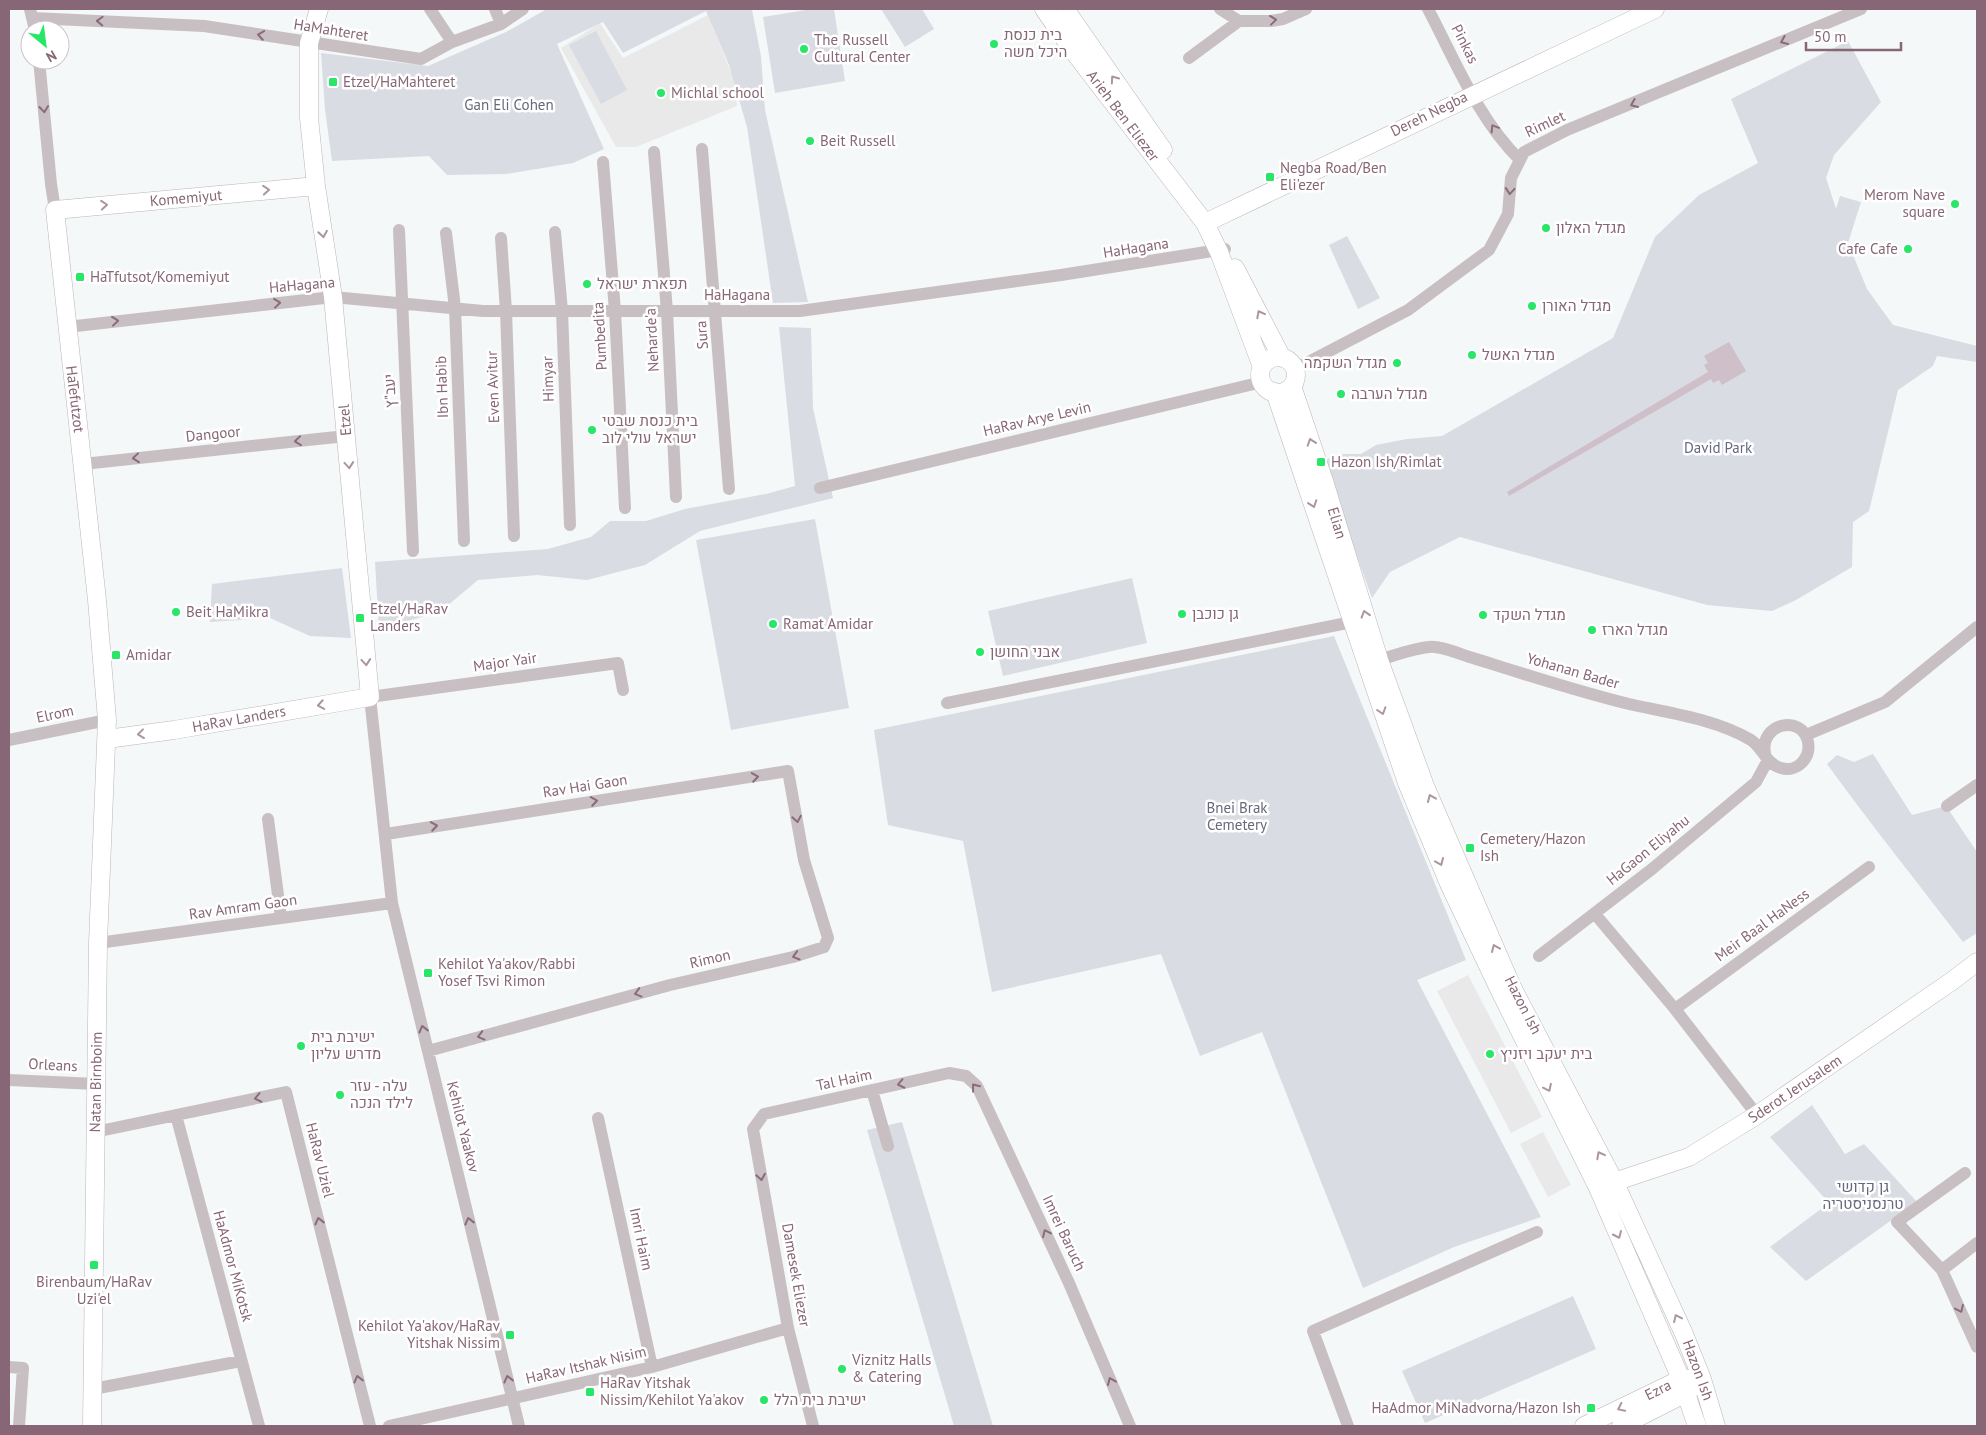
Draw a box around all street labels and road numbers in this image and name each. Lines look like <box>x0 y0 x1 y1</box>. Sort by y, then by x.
street label: HaMahteret <box>292 14 370 45</box>
street label: Pinkas <box>1448 21 1483 67</box>
street label: Arieh Ben Eliezer <box>1083 66 1164 165</box>
street label: Dereh Negba <box>1387 87 1470 140</box>
street label: Rimlet <box>1522 106 1568 141</box>
street label: Komemiyut <box>149 185 223 210</box>
street label: HaHagana <box>1102 233 1170 262</box>
street label: HaHagana <box>268 272 336 297</box>
street label: HaHagana <box>704 285 770 304</box>
street label: Pumbedita <box>588 301 611 371</box>
street label: Neharde'a <box>640 308 663 372</box>
street label: Sura <box>691 320 712 350</box>
street label: Even Avitur <box>482 351 503 423</box>
street label: Ibn Habib <box>431 355 452 419</box>
street label: Himyar <box>537 356 558 402</box>
street label: HaTefutzot <box>62 364 89 433</box>
street label: יעב"ץ <box>379 374 400 408</box>
street label: HaRav Arye Levin <box>981 397 1093 440</box>
street label: Etzel <box>334 403 355 437</box>
street label: Dangoor <box>185 421 241 446</box>
street label: Elian <box>1324 505 1351 541</box>
street label: Major Yair <box>472 648 538 675</box>
street label: Yohanan Bader <box>1525 648 1622 693</box>
street label: Elrom <box>34 700 75 727</box>
street label: HaRav Landers <box>191 701 287 736</box>
street label: Rav Hai Gaon <box>541 769 629 802</box>
street label: HaGaon Eliyahu <box>1602 810 1693 889</box>
street label: Meir Baal HaNess <box>1711 884 1813 965</box>
street label: Rav Amram Gaon <box>188 890 298 923</box>
street label: Rimon <box>688 945 732 972</box>
street label: Hazon Ish <box>1501 972 1546 1037</box>
street label: Natan Birnboim <box>85 1031 106 1133</box>
street label: Sderot Jerusalem <box>1744 1050 1845 1127</box>
street label: Orleans <box>28 1054 78 1075</box>
street label: Tal Haim <box>814 1064 873 1095</box>
street label: Kehilot Yaakov <box>443 1079 484 1175</box>
street label: HaRav Uziel <box>302 1120 339 1200</box>
street label: Imrei Baruch <box>1039 1192 1090 1274</box>
street label: Imri Haim <box>626 1206 657 1272</box>
street label: HaAdmor MiKotsk <box>209 1208 258 1324</box>
street label: Damesek Eliezer <box>778 1222 815 1328</box>
street label: Hazon Ish <box>1679 1337 1718 1403</box>
street label: HaRav Itshak Nisim <box>524 1341 648 1388</box>
street label: Ezra <box>1641 1375 1674 1404</box>

